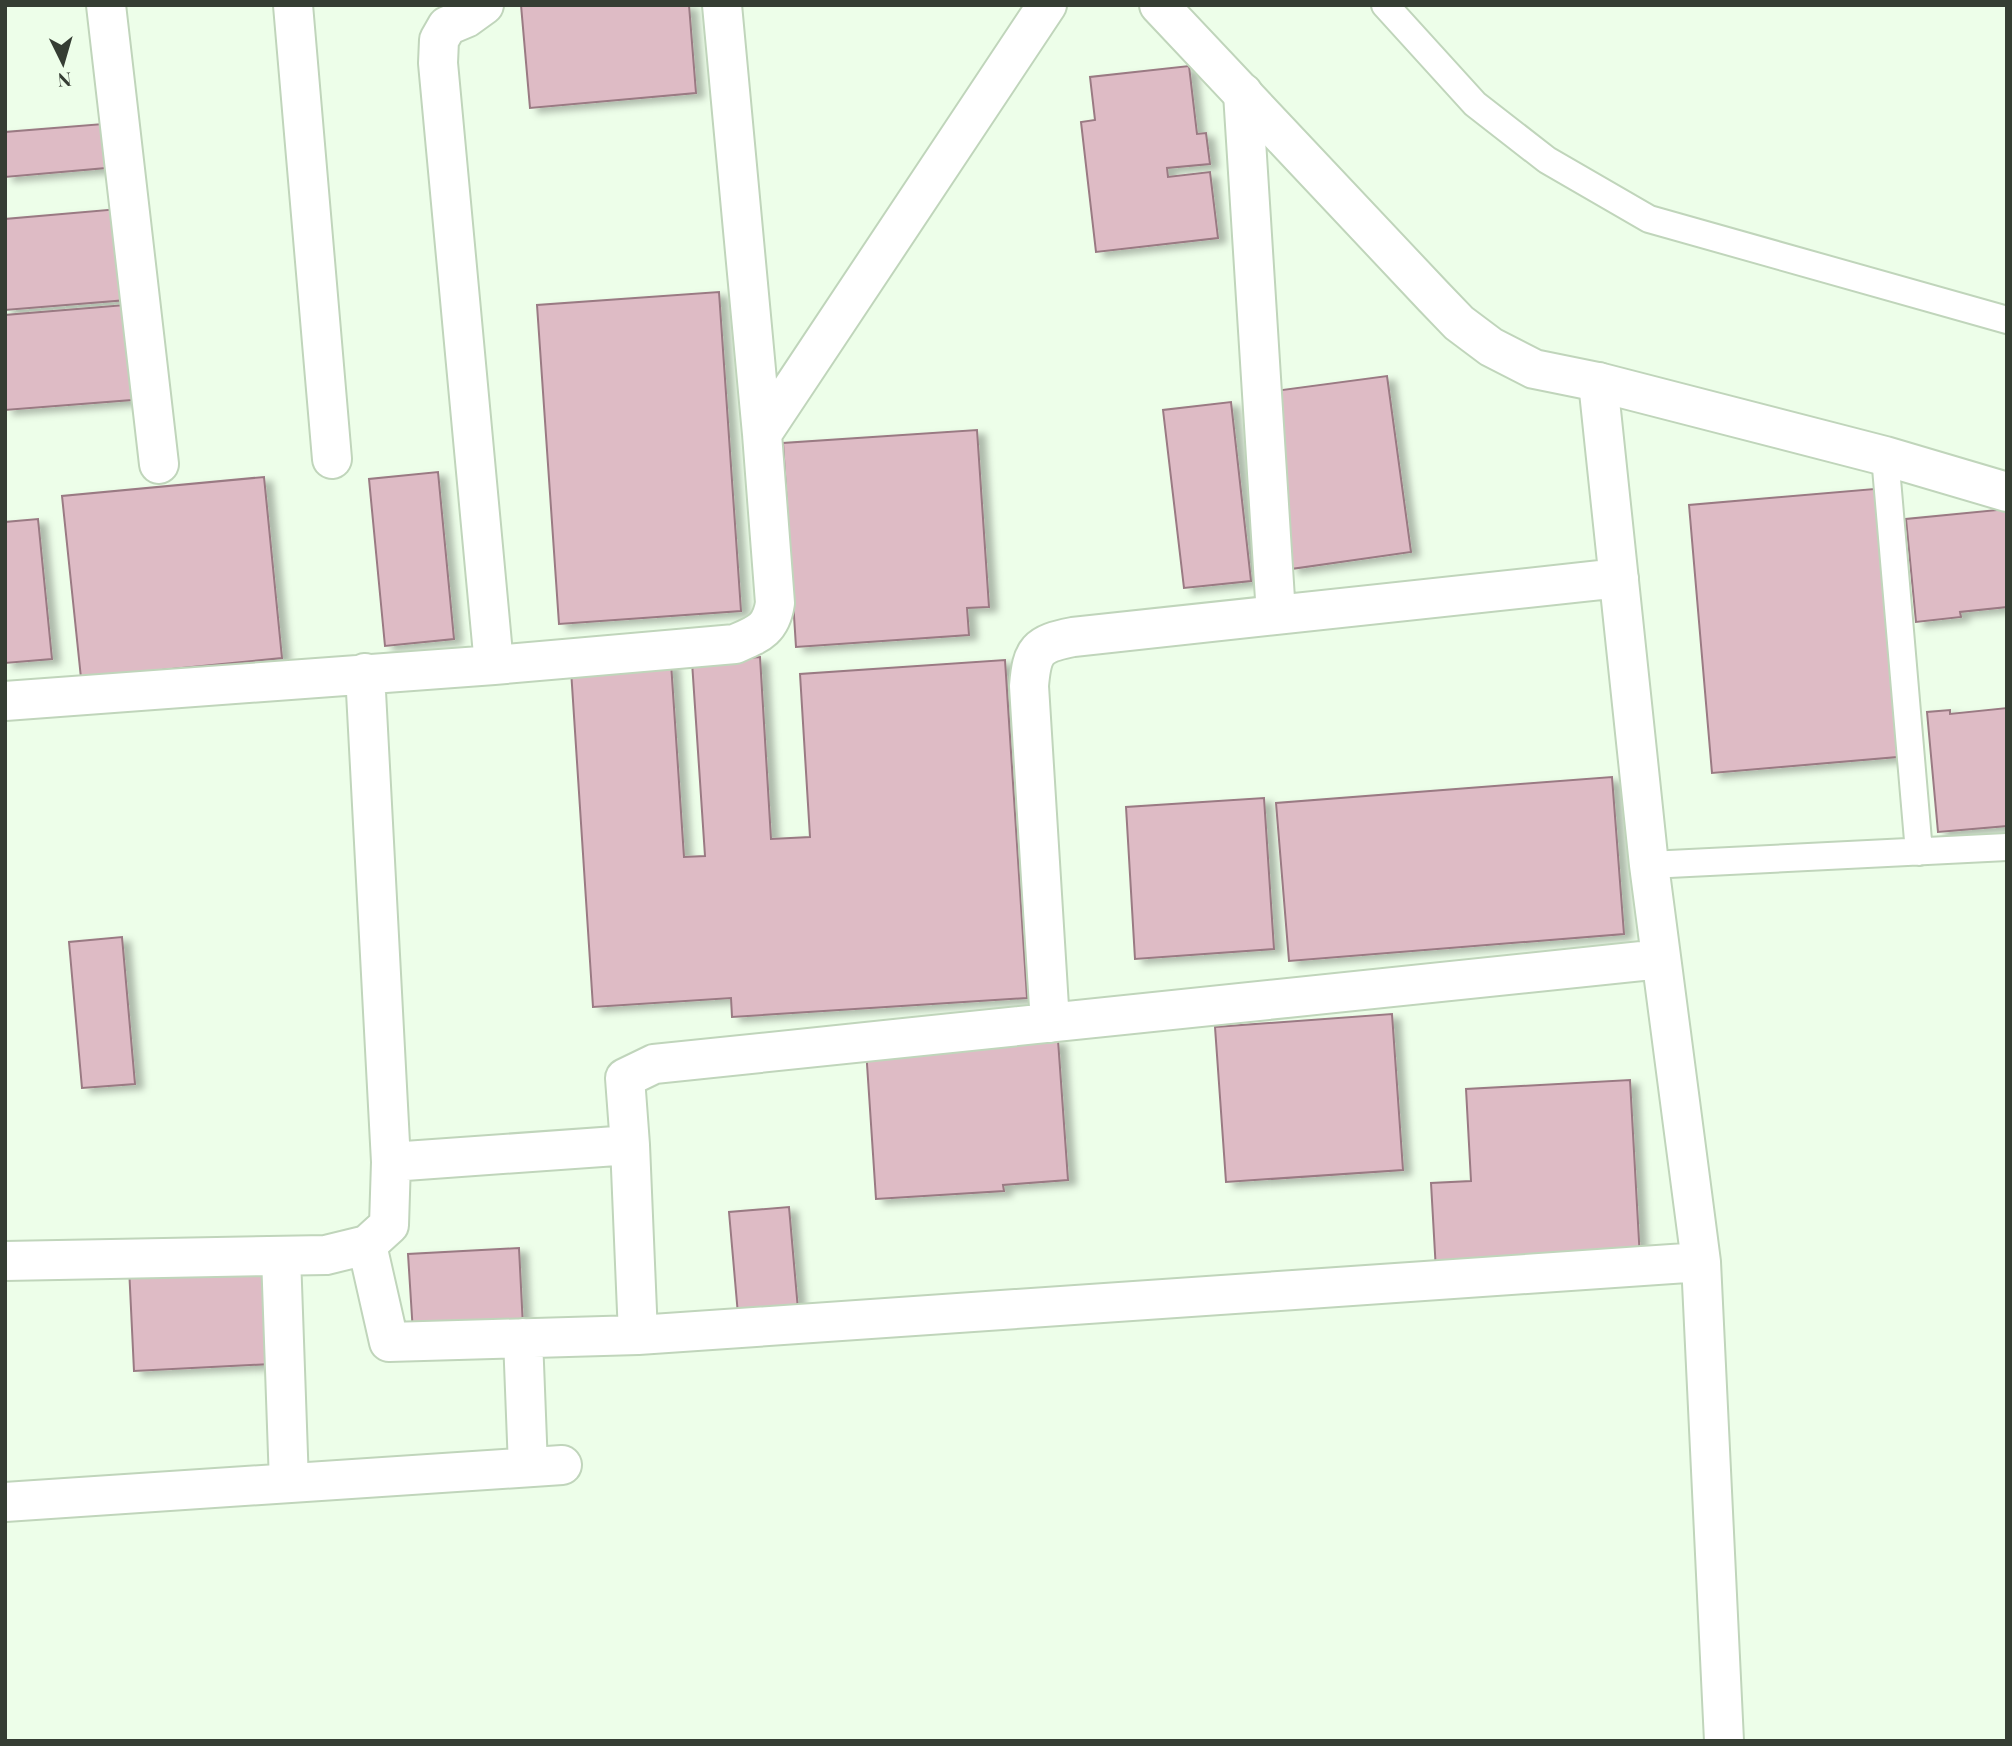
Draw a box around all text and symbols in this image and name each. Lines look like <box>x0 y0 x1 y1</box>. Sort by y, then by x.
north arrow <box>28 28 98 98</box>
text: N <box>56 67 73 95</box>

